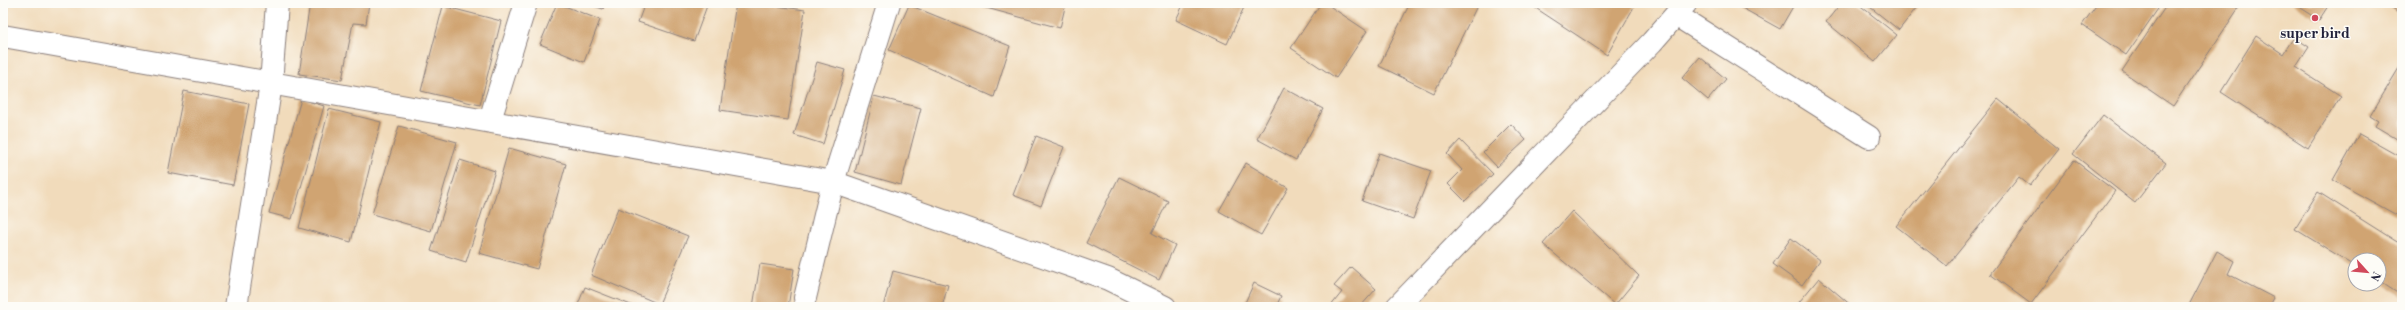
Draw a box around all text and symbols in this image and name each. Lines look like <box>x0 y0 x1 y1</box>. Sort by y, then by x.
marker: super bird <box>2310 13 2320 23</box>
place label: super bird <box>2280 25 2350 43</box>
north arrow <box>2347 252 2387 292</box>
text: N <box>2367 269 2383 283</box>

